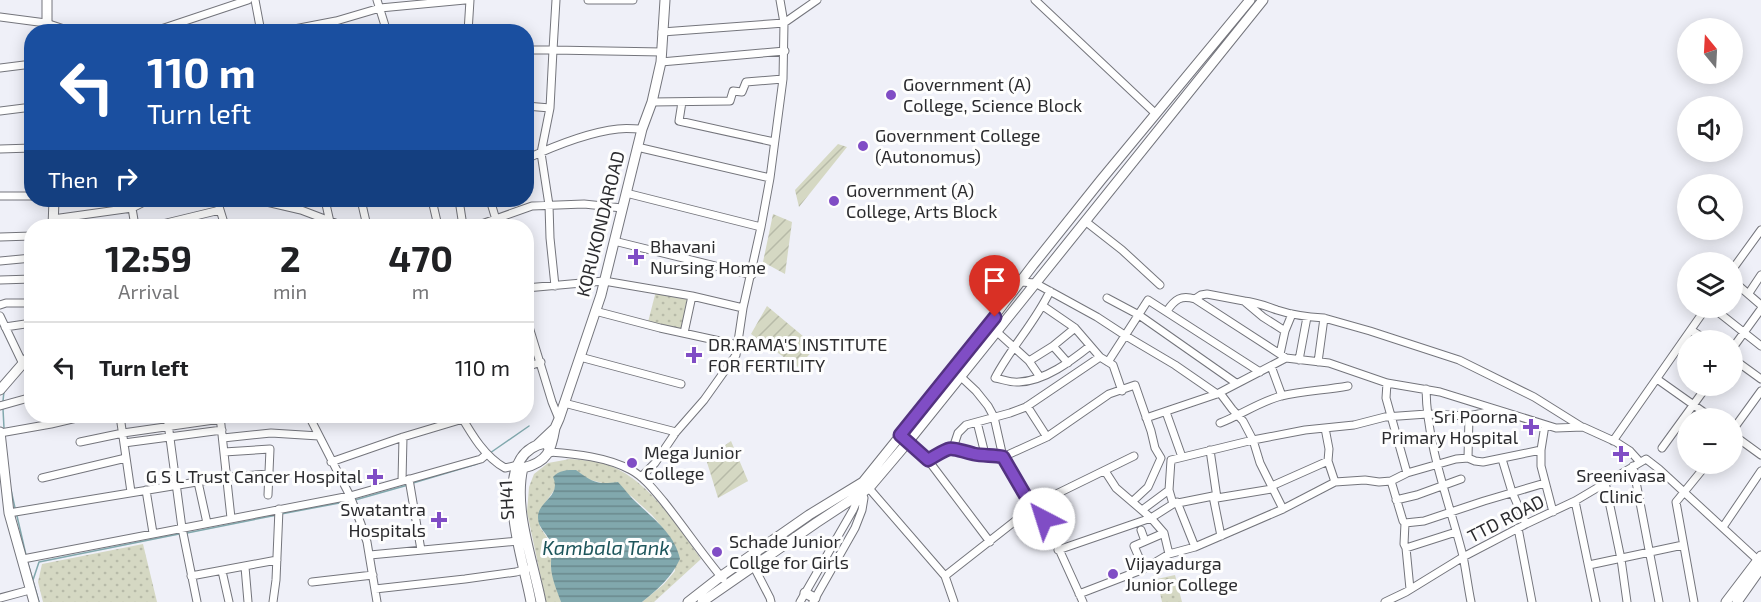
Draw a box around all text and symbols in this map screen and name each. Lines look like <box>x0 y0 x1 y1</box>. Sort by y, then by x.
north arrow <box>1677 18 1743 84</box>
map controls <box>1677 18 1743 474</box>
text: 110 m <box>147 46 256 96</box>
icon: left <box>48 48 126 126</box>
place label: Government (A) College, Science Block <box>903 73 1082 116</box>
marker: Government (A) College, Science Block <box>884 88 898 102</box>
button: sound <box>1677 96 1743 162</box>
text: Turn left <box>147 97 251 129</box>
place label: Government College (Autonomus) <box>875 124 1040 167</box>
marker: Government College (Autonomus) <box>856 139 870 153</box>
street label: KORUKONDAROAD <box>571 149 629 299</box>
icon: right <box>110 162 143 195</box>
text: Then <box>48 166 98 192</box>
button: search <box>1677 174 1743 240</box>
place label: Government (A) College, Arts Block <box>846 179 997 222</box>
marker: Government (A) College, Arts Block <box>827 194 841 208</box>
place label: Bhavani Nursing Home <box>650 235 766 278</box>
text: 12:59 <box>105 236 192 279</box>
text: 2 <box>280 236 301 279</box>
text: 470 <box>388 236 453 279</box>
marker: Bhavani Nursing Home <box>627 248 645 266</box>
button: layers <box>1677 252 1743 318</box>
pin <box>969 255 1020 317</box>
icon: arrive <box>978 264 1011 297</box>
text: Arrival <box>118 279 179 303</box>
text: min <box>273 279 307 303</box>
text: m <box>412 279 429 303</box>
button: + <box>1677 330 1743 396</box>
place label: DR.RAMA'S INSTITUTE FOR FERTILITY <box>708 333 887 376</box>
marker: DR.RAMA'S INSTITUTE FOR FERTILITY <box>685 346 703 364</box>
icon: left <box>48 351 81 384</box>
text: Turn left <box>99 354 188 380</box>
text: 110 m <box>455 354 510 380</box>
place label: Sri Poorna Primary Hospital <box>1381 405 1519 448</box>
button: − <box>1677 408 1743 474</box>
marker: Sri Poorna Primary Hospital <box>1522 418 1540 436</box>
place label: Mega Junior College <box>644 441 742 484</box>
marker: Sreenivasa Clinic <box>1612 445 1630 463</box>
marker: Mega Junior College <box>625 456 639 470</box>
place label: Sreenivasa Clinic <box>1576 464 1666 507</box>
place label: G S L Trust Cancer Hospital <box>146 465 363 487</box>
marker: G S L Trust Cancer Hospital <box>366 468 384 486</box>
street label: SH41 <box>494 479 518 521</box>
position arrow <box>1012 487 1076 551</box>
street label: TTD ROAD <box>1464 489 1548 547</box>
place label: Swatantra Hospitals <box>340 498 426 541</box>
marker: Swatantra Hospitals <box>430 511 448 529</box>
place label: Schade Junior Collge for Girls <box>729 530 849 573</box>
water label: Kambala Tank <box>542 535 670 559</box>
marker: Schade Junior Collge for Girls <box>710 545 724 559</box>
place label: Vijayadurga Junior College <box>1125 552 1238 595</box>
marker: Vijayadurga Junior College <box>1106 567 1120 581</box>

